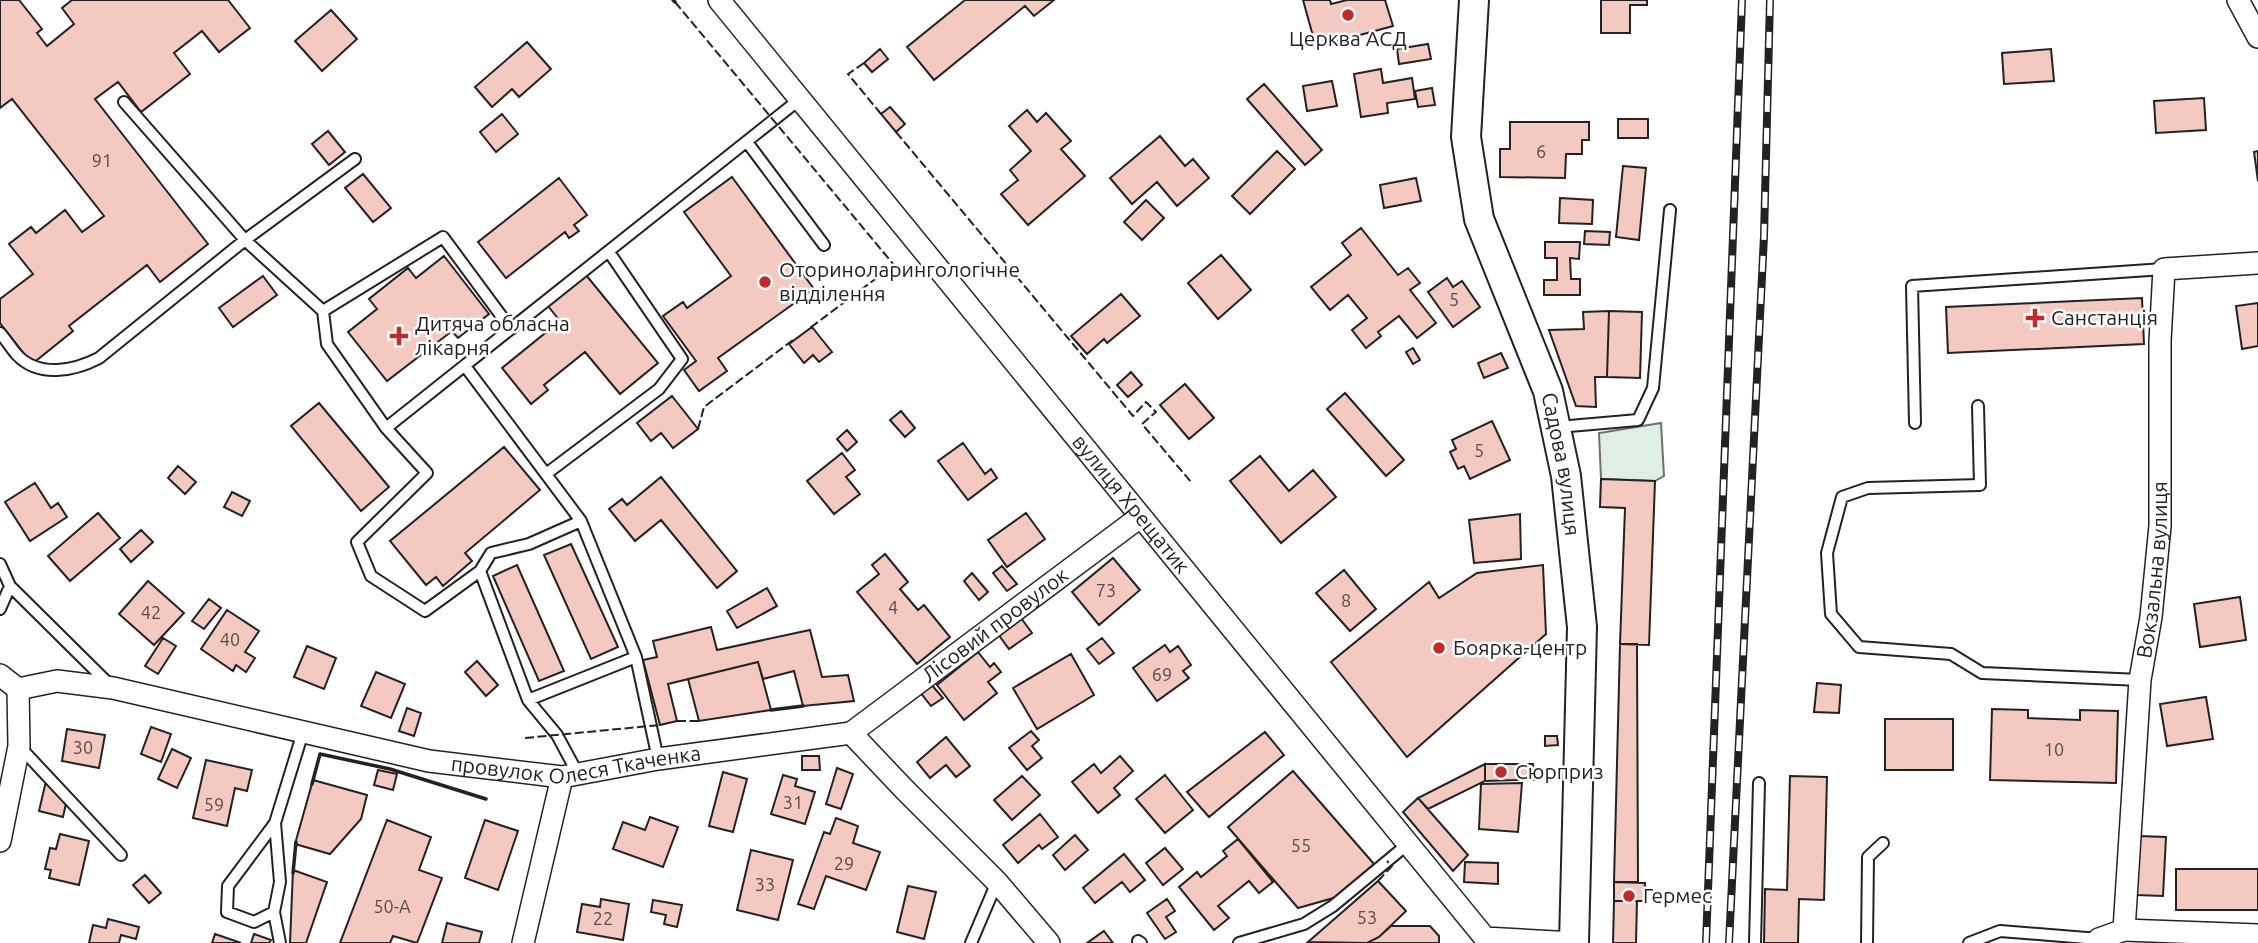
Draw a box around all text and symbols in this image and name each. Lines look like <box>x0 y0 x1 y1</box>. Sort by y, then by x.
marker: Церква АСД <box>1340 7 1356 23</box>
place label: Церква АСД <box>1289 26 1407 50</box>
house number: 6 <box>1536 141 1546 161</box>
house number: 91 <box>92 150 112 170</box>
place label: Оториноларингологічне відділення <box>779 257 1020 305</box>
marker: Оториноларингологічне відділення <box>757 274 773 290</box>
house number: 5 <box>1449 289 1459 309</box>
place label: Санстанція <box>2051 305 2158 329</box>
marker: Санстанція <box>2025 308 2045 328</box>
place label: Дитяча обласна лікарня <box>415 311 570 359</box>
marker: Дитяча обласна лікарня <box>389 326 409 346</box>
street label: Садова вулиця <box>1538 390 1585 537</box>
street label: вулиця Хрещатик <box>1068 429 1195 578</box>
house number: 5 <box>1474 440 1484 460</box>
street label: Вокзальна вулиця <box>2131 481 2171 660</box>
street label: Лісовий провулок <box>917 562 1073 687</box>
house number: 73 <box>1096 580 1116 600</box>
house number: 8 <box>1341 590 1351 610</box>
house number: 4 <box>888 597 898 617</box>
house number: 42 <box>141 602 161 622</box>
house number: 40 <box>220 629 240 649</box>
place label: Боярка-центр <box>1453 635 1587 659</box>
marker: Боярка-центр <box>1431 640 1447 656</box>
house number: 69 <box>1152 664 1172 684</box>
house number: 30 <box>73 737 93 757</box>
house number: 10 <box>2044 739 2064 759</box>
street label: провулок Олеся Ткаченка <box>450 740 702 788</box>
place label: Сюрприз <box>1515 759 1604 783</box>
marker: Сюрприз <box>1493 764 1509 780</box>
house number: 31 <box>783 792 803 812</box>
house number: 59 <box>204 794 224 814</box>
house number: 55 <box>1291 835 1311 855</box>
house number: 29 <box>834 853 854 873</box>
house number: 33 <box>755 874 775 894</box>
place label: Гермес <box>1643 883 1712 907</box>
marker: Гермес <box>1621 888 1637 904</box>
house number: 50-А <box>373 896 411 916</box>
house number: 53 <box>1357 907 1377 927</box>
house number: 22 <box>593 908 613 928</box>

